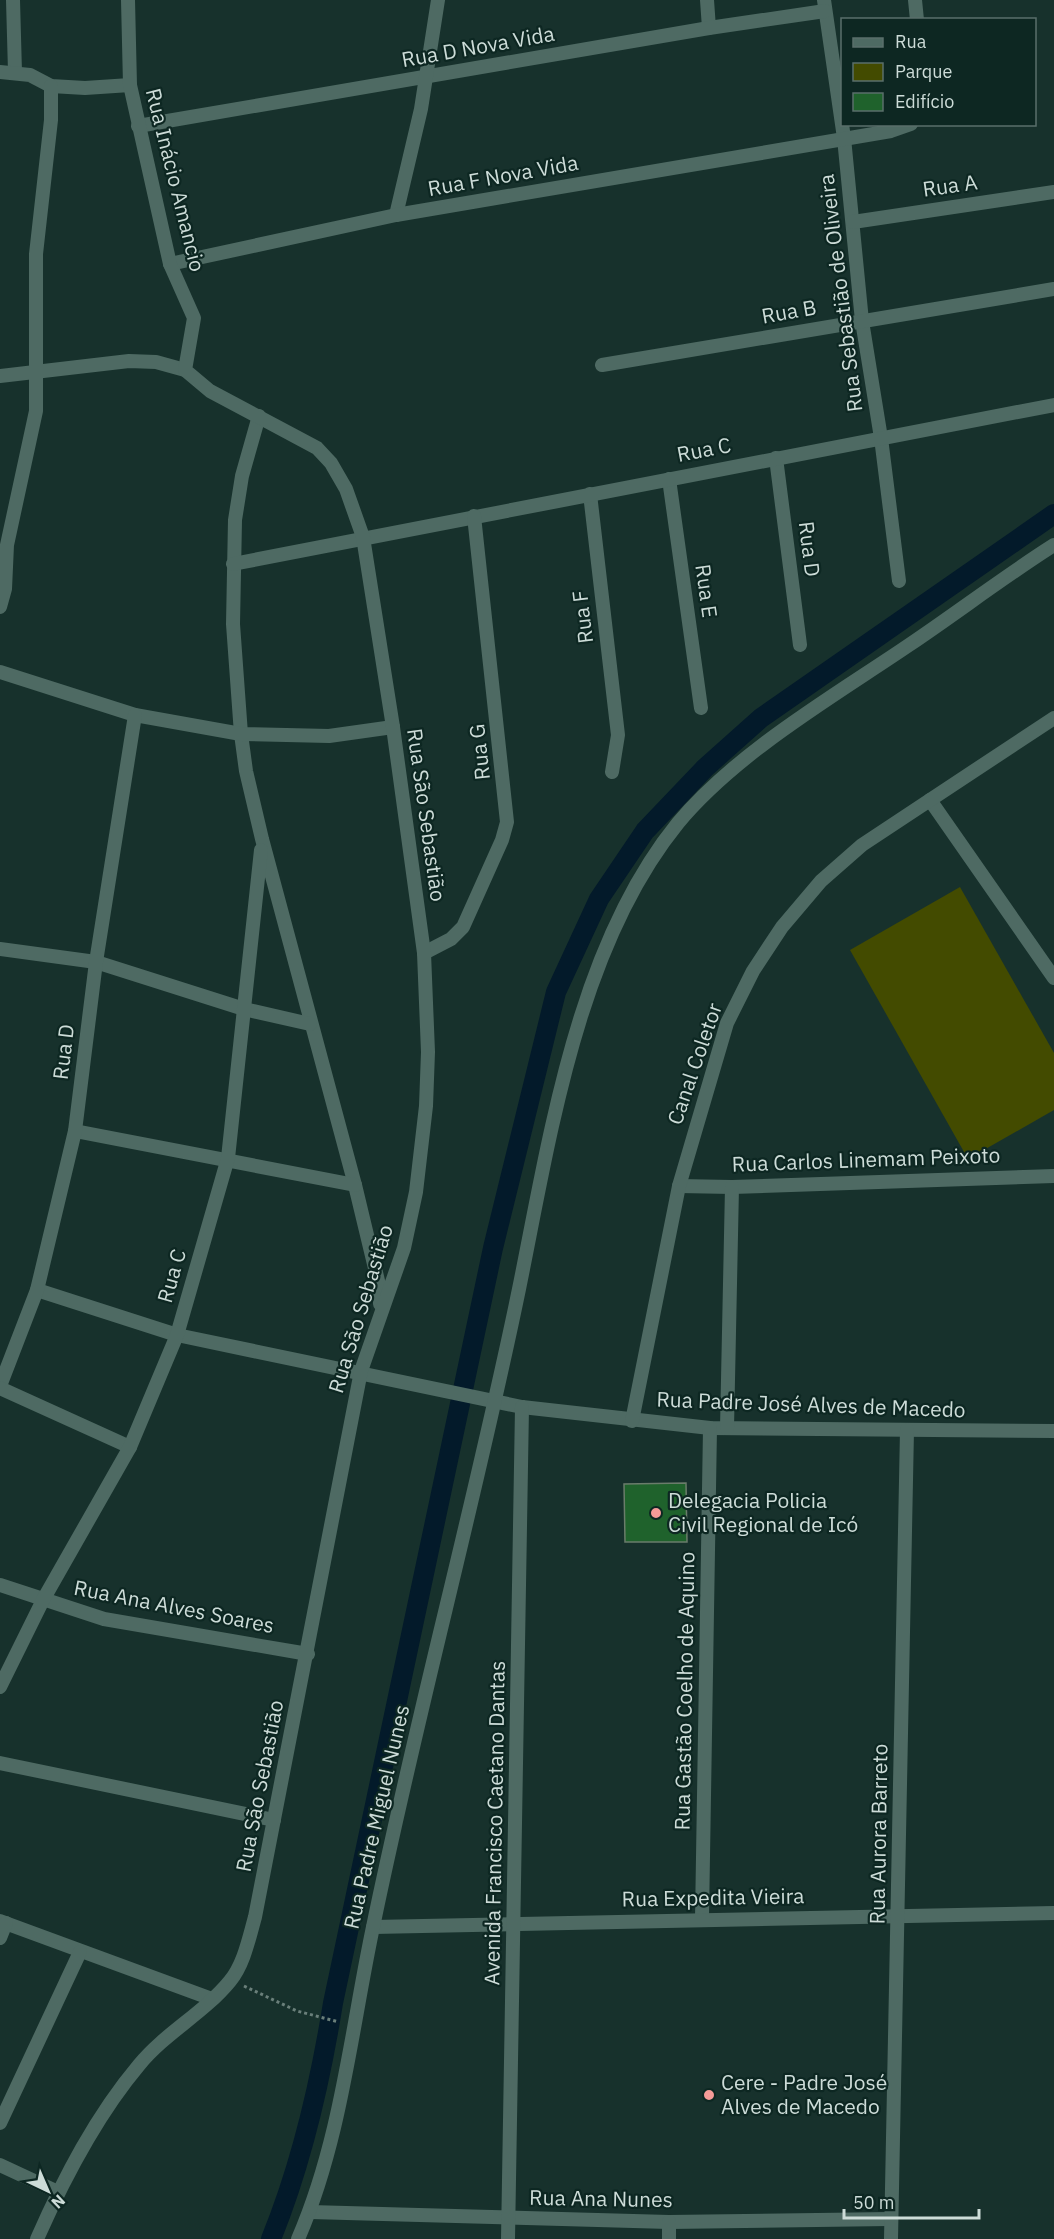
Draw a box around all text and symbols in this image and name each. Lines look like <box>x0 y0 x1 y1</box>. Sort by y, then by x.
legend <box>841 18 1036 126</box>
street label: Rua D Nova Vida <box>399 19 556 73</box>
text: Rua <box>895 30 927 53</box>
text: Parque <box>895 60 953 83</box>
street label: Rua Inácio Amancio <box>140 85 212 274</box>
text: Edifício <box>895 90 954 113</box>
street label: Rua F Nova Vida <box>425 148 580 202</box>
street label: Rua A <box>921 167 979 203</box>
street label: Rua Sebastião de Oliveira <box>812 173 869 414</box>
street label: Rua B <box>759 292 818 330</box>
street label: Rua C <box>674 430 733 468</box>
street label: Rua D <box>793 520 827 578</box>
street label: Rua E <box>689 562 725 619</box>
street label: Rua F <box>565 589 599 645</box>
street label: Rua G <box>462 723 496 781</box>
street label: Rua São Sebastião <box>401 727 453 903</box>
street label: Canal Coletor <box>660 999 728 1128</box>
street label: Rua D <box>46 1023 80 1081</box>
street label: Rua Carlos Linemam Peixoto <box>731 1140 1001 1178</box>
street label: Rua São Sebastião <box>321 1221 399 1396</box>
street label: Rua C <box>150 1246 192 1306</box>
street label: Rua Padre José Alves de Macedo <box>656 1385 966 1423</box>
place label: Delegacia Policia Civil Regional de Icó <box>668 1486 858 1538</box>
marker: Delegacia Policia Civil Regional de Icó <box>649 1506 663 1520</box>
street label: Rua Gastão Coelho de Aquino <box>668 1551 700 1831</box>
street label: Rua Ana Alves Soares <box>72 1573 277 1639</box>
street label: Avenida Francisco Caetano Dantas <box>477 1660 511 1986</box>
street label: Rua São Sebastião <box>229 1698 289 1874</box>
street label: Rua Padre Miguel Nunes <box>337 1702 415 1932</box>
street label: Rua Aurora Barreto <box>862 1743 894 1925</box>
street label: Rua Expedita Vieira <box>621 1881 805 1913</box>
place label: Cere - Padre José Alves de Macedo <box>721 2068 887 2120</box>
marker: Cere - Padre José Alves de Macedo <box>702 2088 716 2102</box>
north arrow <box>18 2161 78 2221</box>
scale bar <box>844 2182 979 2220</box>
street label: Rua Ana Nunes <box>529 2183 673 2213</box>
text: N <box>47 2191 70 2213</box>
text: 50 m <box>853 2191 895 2214</box>

